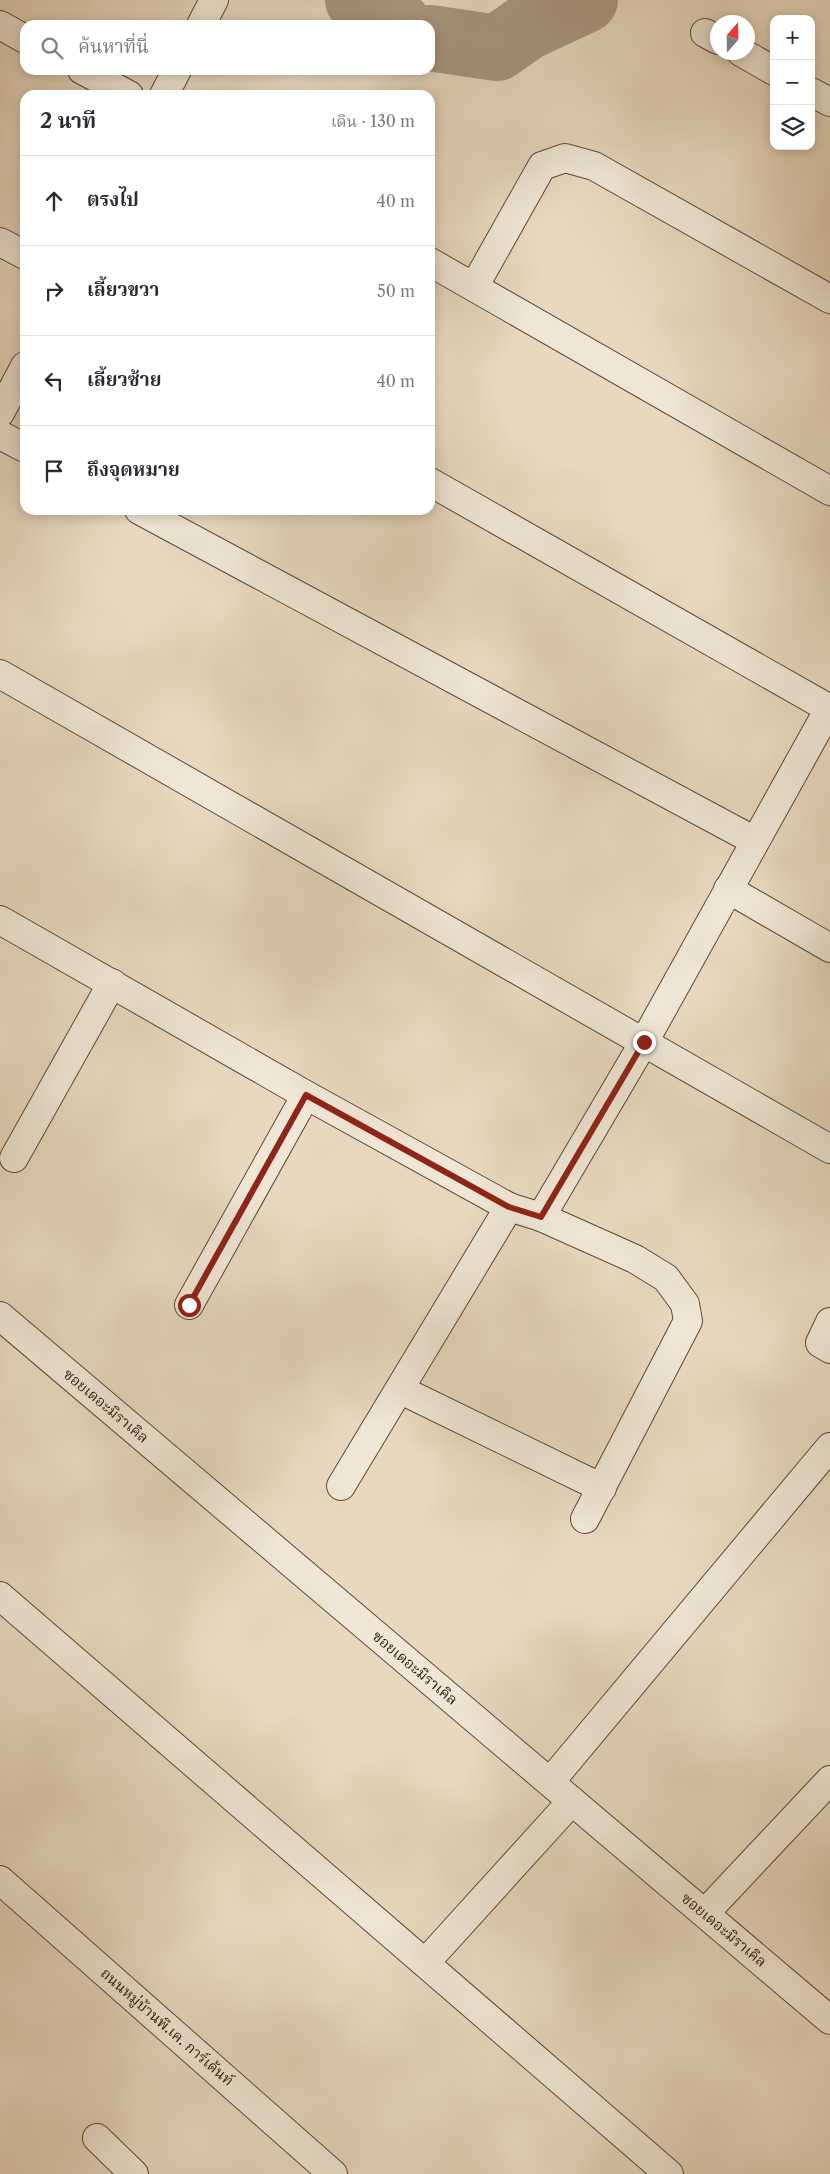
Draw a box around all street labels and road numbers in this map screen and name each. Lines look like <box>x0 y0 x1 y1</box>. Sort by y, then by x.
street label: ซอยเดอะมิราเคิล <box>60 1364 153 1447</box>
street label: ซอยเดอะมิราเคิล <box>369 1626 462 1709</box>
street label: ซอยเดอะมิราเคิล <box>678 1888 771 1971</box>
street label: ถนนหมู่บ้านพี.เค. การ์เด้นท์ <box>96 1964 238 2090</box>

